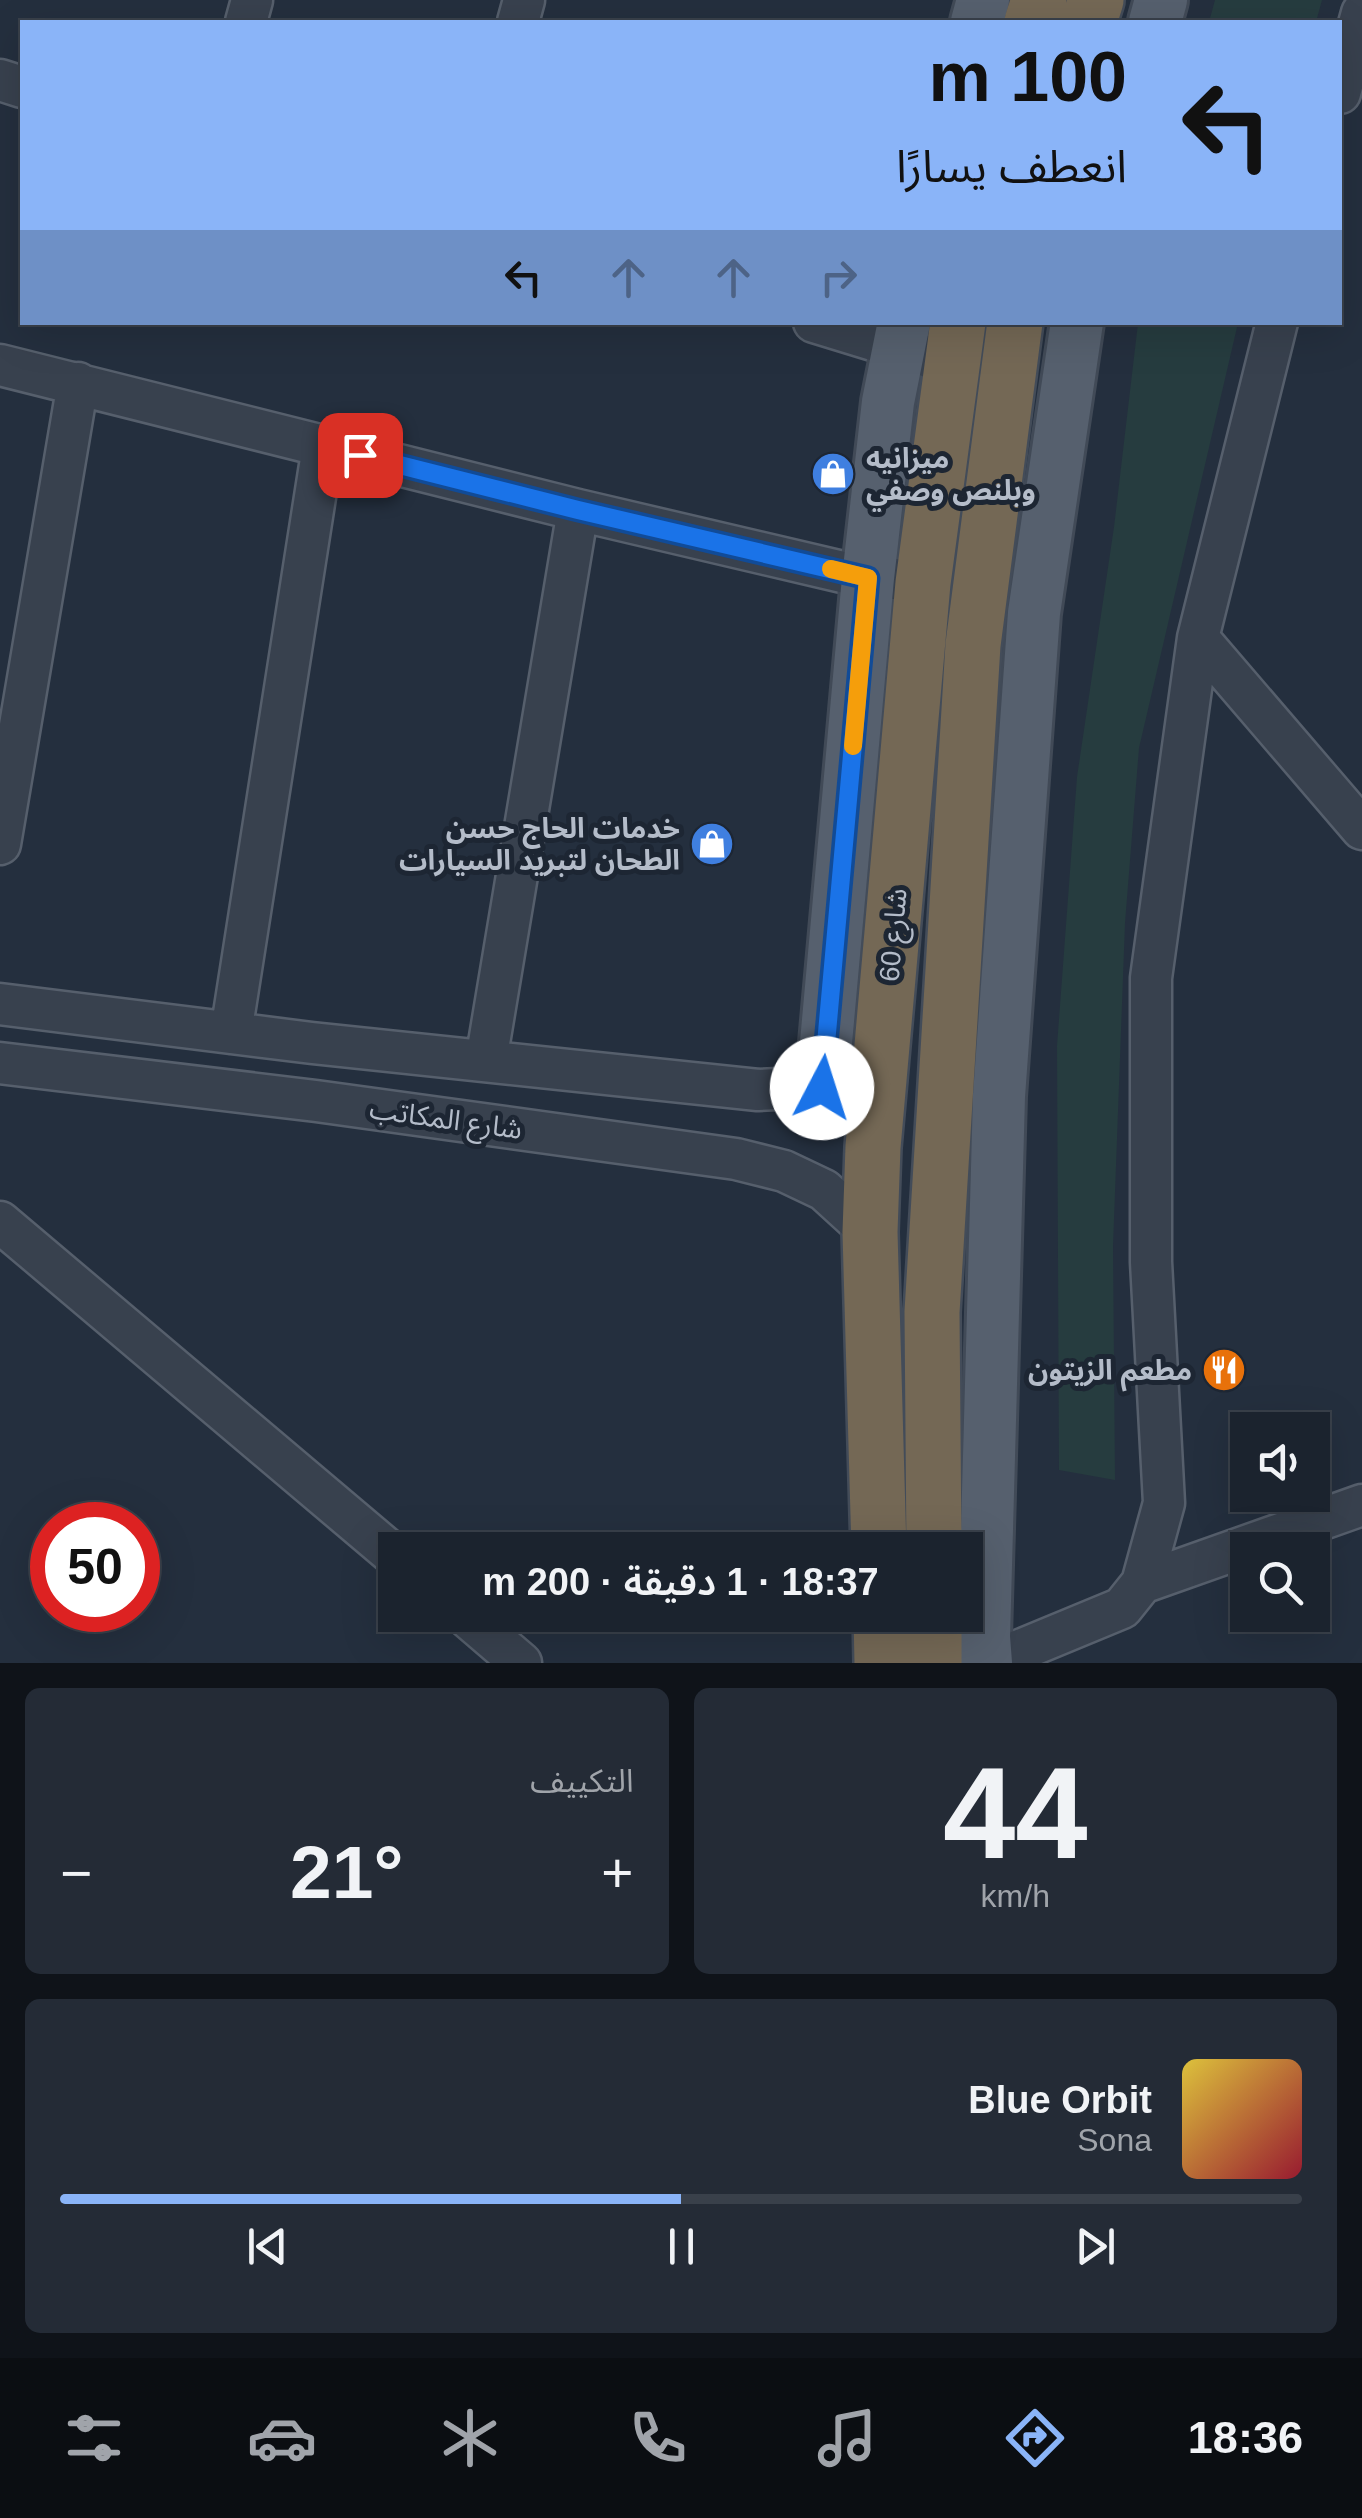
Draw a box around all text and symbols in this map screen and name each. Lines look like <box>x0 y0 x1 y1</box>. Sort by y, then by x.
text: 100 m <box>929 38 1127 116</box>
icon: left <box>1162 60 1292 190</box>
text: انعطف يسارًا <box>896 141 1127 192</box>
icon: left <box>496 250 551 305</box>
icon: ahead <box>601 250 656 305</box>
icon: ahead <box>706 250 761 305</box>
icon: right <box>811 250 866 305</box>
pin <box>318 413 403 498</box>
icon: arrive <box>333 428 388 483</box>
place label: ميزانيه وبلنص وصفي <box>866 443 1036 512</box>
shop icon: ميزانيه وبلنص وصفي <box>810 451 856 497</box>
place label: خدمات الحاج حسن الطحان لتبريد السيارات <box>399 813 680 877</box>
shop icon: خدمات الحاج حسن الطحان لتبريد السيارات <box>689 821 735 867</box>
street label: شارع 60 <box>873 887 917 983</box>
position arrow <box>770 1036 874 1140</box>
street label: شارع المکاتب <box>367 1093 524 1150</box>
restaurant icon: مطعم الزيتون <box>1201 1347 1247 1393</box>
place label: مطعم الزيتون <box>1028 1355 1192 1392</box>
map controls <box>1230 1412 1330 1632</box>
button: sound <box>1230 1412 1330 1512</box>
speed limit sign: 50 <box>30 1502 160 1632</box>
button: search <box>1230 1532 1330 1632</box>
text: 18:37 · 1 دقيقة · 200 m <box>482 1561 879 1603</box>
text: 44 <box>943 1740 1088 1886</box>
text: التكييف <box>530 1763 634 1799</box>
text: 21° <box>290 1830 403 1914</box>
text: − <box>60 1842 92 1904</box>
text: + <box>601 1842 633 1904</box>
text: km/h <box>981 1878 1050 1914</box>
text: Blue Orbit <box>968 2079 1152 2121</box>
text: Sona <box>1077 2122 1152 2158</box>
icon: previous <box>240 2219 295 2274</box>
icon: pause <box>654 2219 709 2274</box>
icon: next <box>1068 2219 1123 2274</box>
icon: filters <box>59 2403 129 2473</box>
icon: car <box>247 2403 317 2473</box>
icon: climate <box>435 2403 505 2473</box>
icon: phone <box>623 2403 693 2473</box>
icon: music <box>812 2403 882 2473</box>
icon: directions <box>1000 2403 1070 2473</box>
text: 18:36 <box>1188 2412 1303 2463</box>

